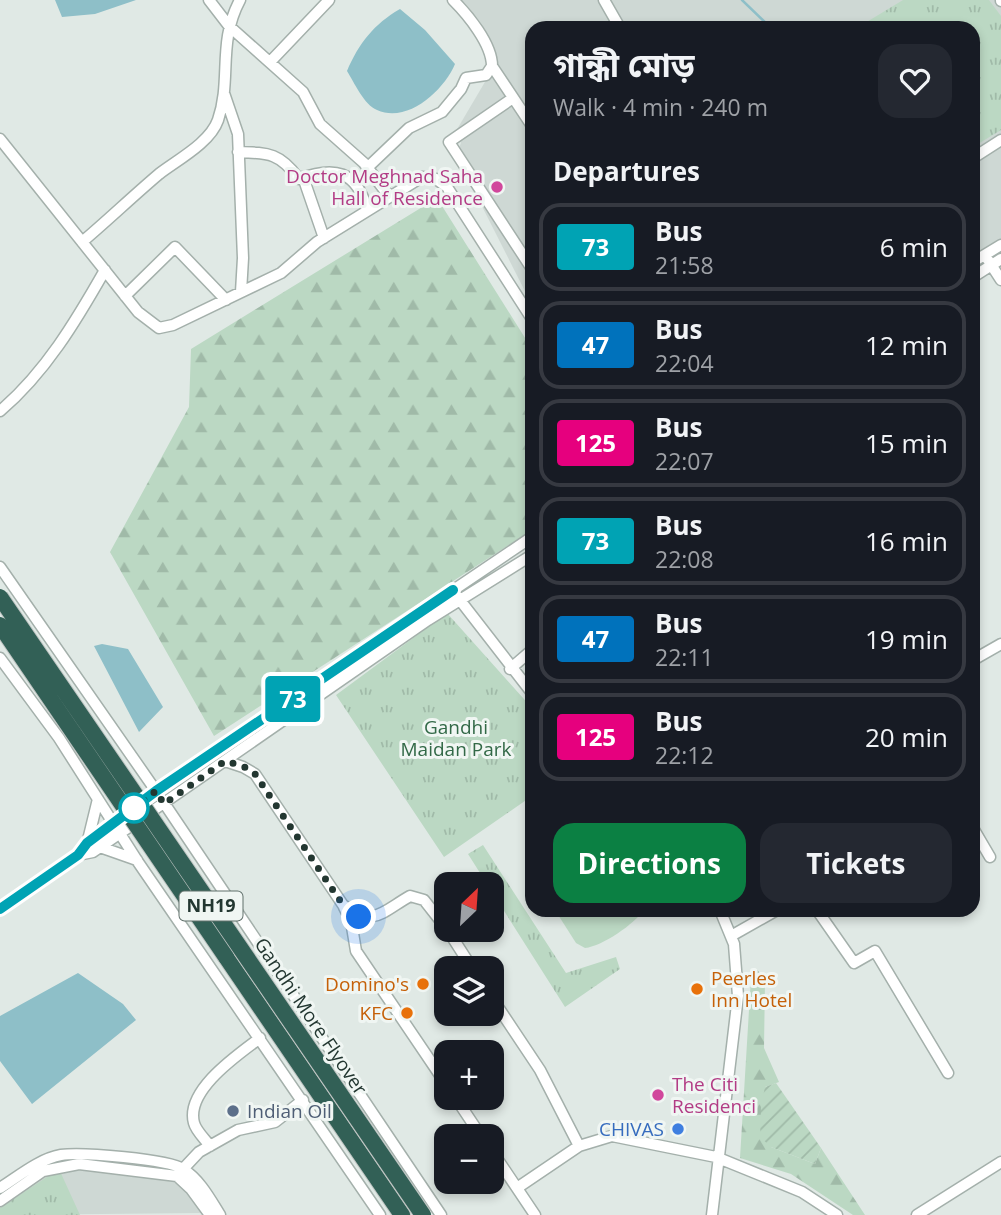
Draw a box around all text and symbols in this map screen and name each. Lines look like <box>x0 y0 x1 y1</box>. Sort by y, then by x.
text: গান্ধী মোড় <box>553 42 695 87</box>
button: heart <box>878 44 952 118</box>
text: Walk · 4 min · 240 m <box>553 91 768 123</box>
text: Departures <box>553 153 700 189</box>
place label: Doctor Meghnad Saha Hall of Residence <box>286 163 483 211</box>
marker: Doctor Meghnad Saha Hall of Residence <box>489 179 505 195</box>
text: Bus <box>655 213 702 249</box>
text: 6 min <box>880 229 948 265</box>
text: 73 <box>582 230 609 263</box>
text: 21:58 <box>655 249 714 281</box>
text: Bus <box>655 311 702 347</box>
text: 12 min <box>865 327 948 363</box>
text: 47 <box>582 328 609 361</box>
text: 22:04 <box>655 347 714 379</box>
text: Bus <box>655 409 702 445</box>
text: 15 min <box>865 425 948 461</box>
text: 125 <box>575 426 616 459</box>
text: 22:07 <box>655 445 714 477</box>
text: Bus <box>655 507 702 543</box>
text: 16 min <box>865 523 948 559</box>
text: 73 <box>582 524 609 557</box>
text: 22:08 <box>655 543 714 575</box>
text: Bus <box>655 605 702 641</box>
text: 19 min <box>865 621 948 657</box>
text: 47 <box>582 622 609 655</box>
text: 22:11 <box>655 641 714 673</box>
line badge: 73 <box>262 676 324 722</box>
text: 73 <box>279 682 307 715</box>
text: Bus <box>655 703 702 739</box>
park label: Gandhi Maidan Park <box>401 714 511 762</box>
text: 20 min <box>865 719 948 755</box>
text: 125 <box>575 720 616 753</box>
text: 22:12 <box>655 739 714 771</box>
unlabelled marker <box>119 793 149 823</box>
button: Directions <box>553 823 746 903</box>
button: Tickets <box>760 823 952 903</box>
north arrow <box>434 872 504 942</box>
map controls <box>434 872 504 1194</box>
road number: NH19 <box>180 891 242 920</box>
your location <box>341 899 376 934</box>
street label: Gandhi More Flyover <box>249 932 373 1100</box>
button: layers <box>434 956 504 1026</box>
place label: Peerles Inn Hotel <box>711 965 792 1013</box>
place label: Domino's <box>325 971 409 997</box>
marker: Domino's <box>415 976 431 992</box>
marker: Peerles Inn Hotel <box>689 981 705 997</box>
place label: KFC <box>360 1000 393 1026</box>
marker: KFC <box>399 1005 415 1021</box>
button: + <box>434 1040 504 1110</box>
place label: The Citi Residenci <box>672 1071 756 1119</box>
marker: The Citi Residenci <box>650 1087 666 1103</box>
place label: Indian Oil <box>247 1098 332 1124</box>
marker: Indian Oil <box>225 1103 241 1119</box>
place label: CHIVAS <box>599 1116 664 1142</box>
marker: CHIVAS <box>670 1121 686 1137</box>
button: − <box>434 1124 504 1194</box>

